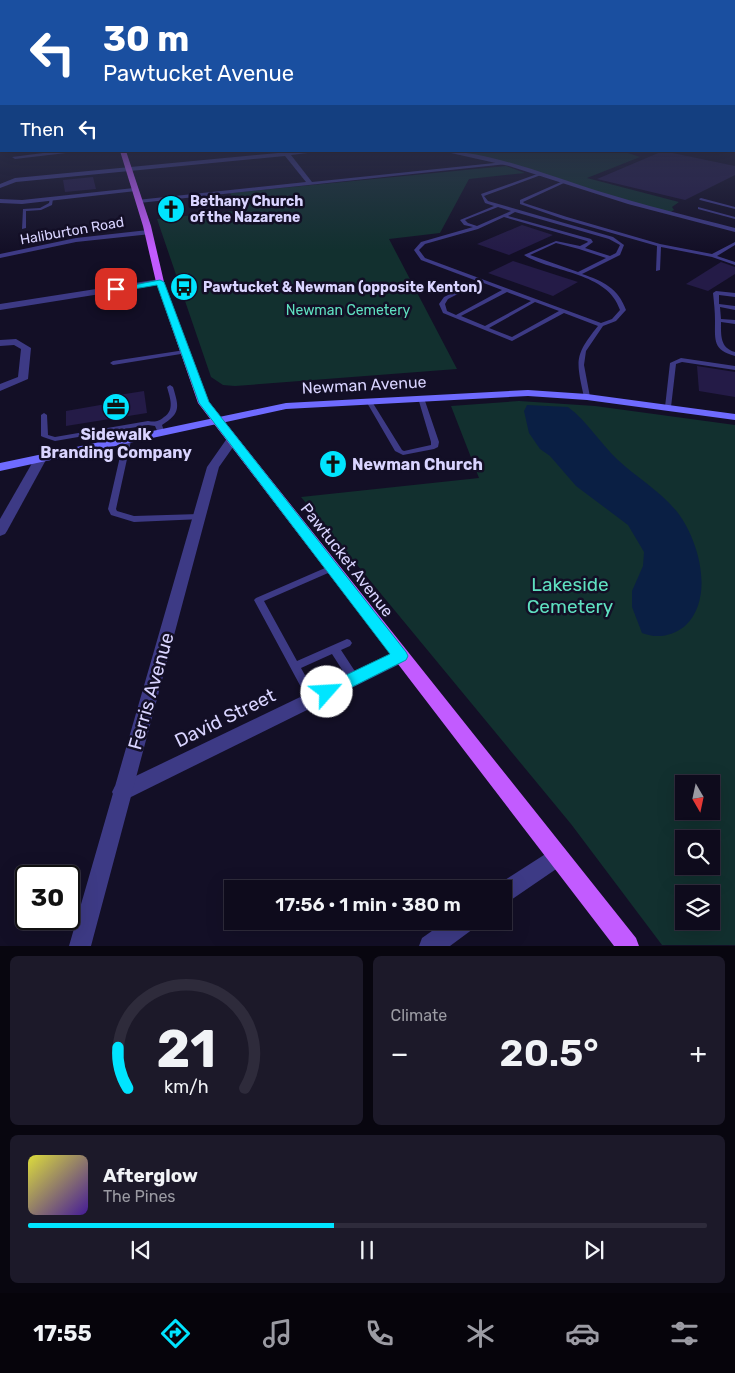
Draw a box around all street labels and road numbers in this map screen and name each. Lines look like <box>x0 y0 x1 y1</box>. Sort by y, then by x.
street label: Haliburton Road <box>19 213 125 249</box>
street label: Newman Avenue <box>301 372 427 398</box>
street label: Pawtucket Avenue <box>297 499 397 621</box>
street label: Ferris Avenue <box>123 630 179 752</box>
street label: David Street <box>171 683 280 752</box>

